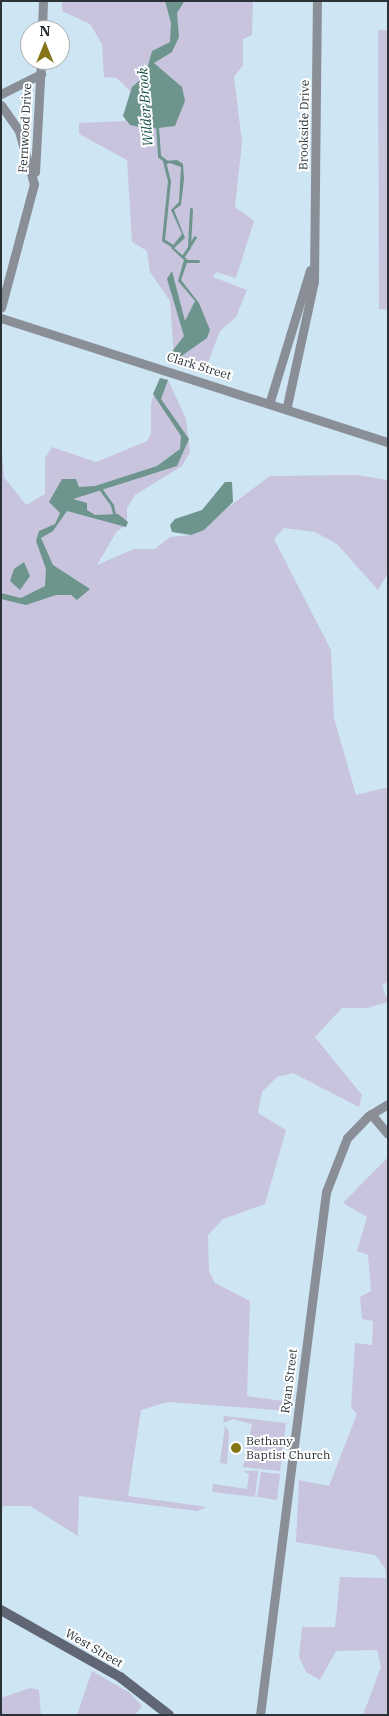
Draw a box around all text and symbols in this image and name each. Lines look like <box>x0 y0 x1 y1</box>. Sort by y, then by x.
north arrow <box>20 20 70 70</box>
text: N <box>39 22 51 40</box>
water label: Wilder Brook <box>134 67 156 147</box>
street label: Brookside Drive <box>296 80 312 170</box>
street label: Fernwood Drive <box>15 83 35 173</box>
street label: Clark Street <box>165 349 233 383</box>
street label: Ryan Street <box>278 1348 300 1414</box>
place label: Bethany Baptist Church <box>246 1434 330 1462</box>
marker: Bethany Baptist Church <box>230 1442 242 1454</box>
street label: West Street <box>63 1626 125 1670</box>

